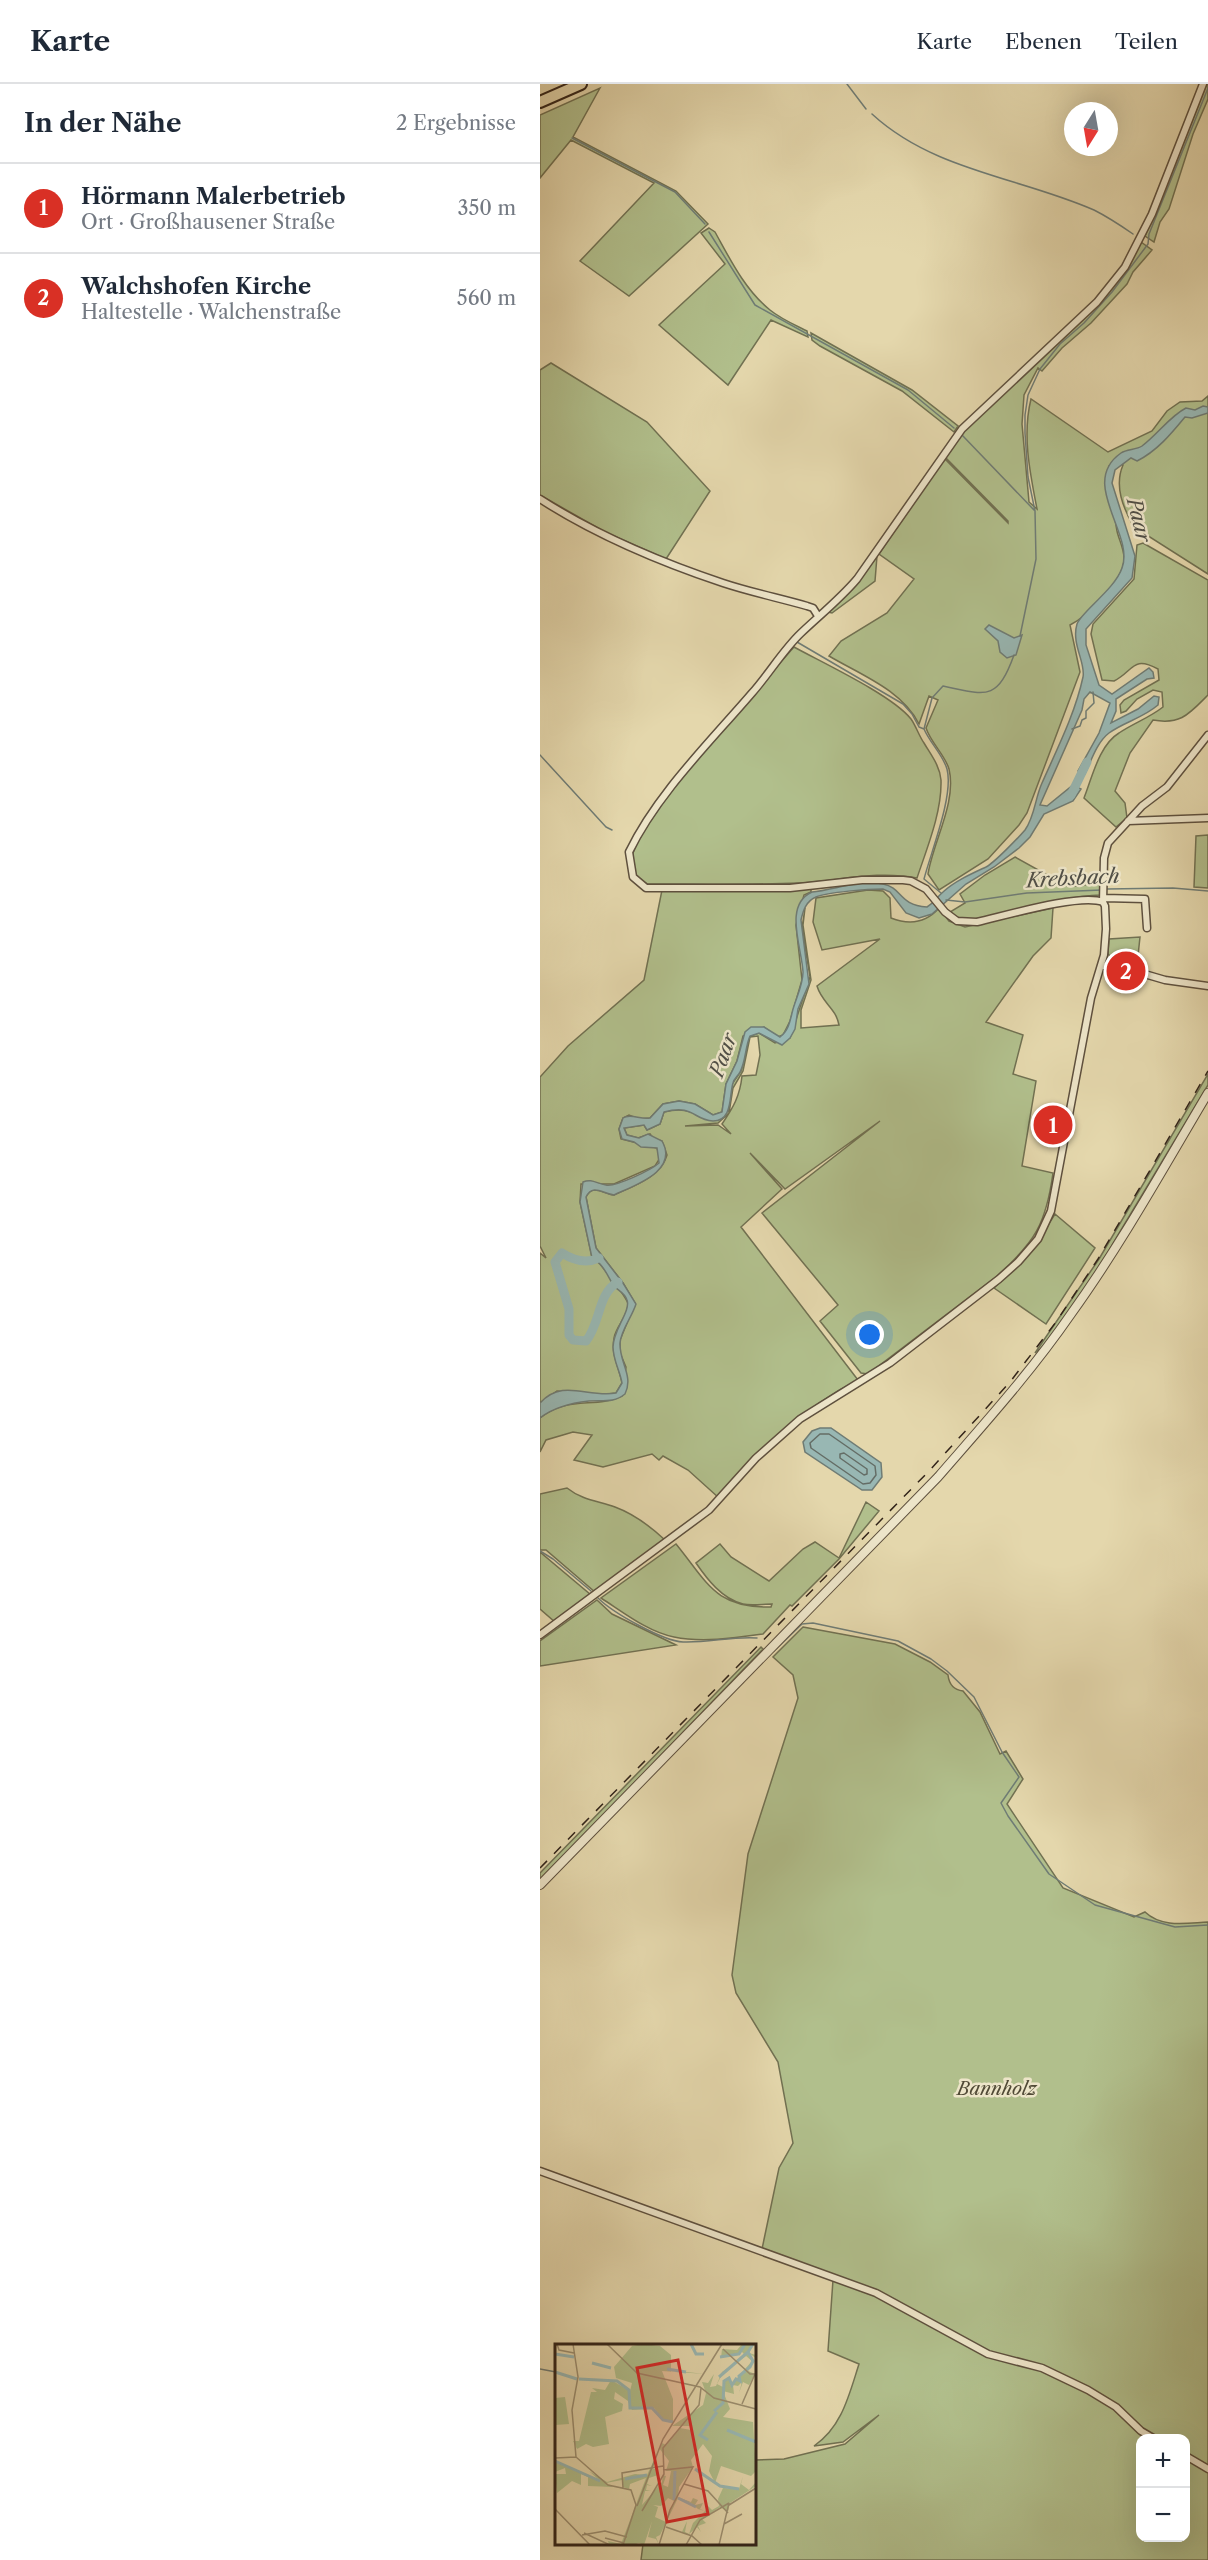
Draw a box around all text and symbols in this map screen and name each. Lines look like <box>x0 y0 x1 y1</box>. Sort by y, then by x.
text: Karte <box>30 24 110 58</box>
text: Karte <box>917 29 972 54</box>
text: Ebenen <box>1005 29 1082 54</box>
text: Teilen <box>1115 29 1178 54</box>
north arrow <box>1064 102 1118 156</box>
text: In der Nähe <box>24 107 181 139</box>
text: 2 Ergebnisse <box>396 111 516 135</box>
text: Hörmann Malerbetrieb <box>81 183 346 210</box>
text: 1 <box>39 196 48 220</box>
text: 350 m <box>458 196 516 220</box>
text: Ort · Großhausener Straße <box>81 210 335 234</box>
text: Walchshofen Kirche <box>81 273 311 300</box>
text: 2 <box>38 286 49 310</box>
text: 560 m <box>457 286 516 310</box>
text: Haltestelle · Walchenstraße <box>81 300 341 324</box>
water label: Paar <box>1121 493 1156 546</box>
water label: Krebsbach <box>1024 864 1120 893</box>
pin: 2 <box>1106 948 1146 994</box>
water label: Paar <box>704 1028 742 1082</box>
pin: 1 <box>1034 1102 1072 1148</box>
your location <box>855 1320 884 1349</box>
park label: Bannholz <box>955 2078 1038 2100</box>
inset map <box>555 2344 756 2545</box>
map controls <box>1136 2434 1190 2542</box>
button: + <box>1136 2434 1190 2488</box>
button: − <box>1136 2488 1190 2542</box>

